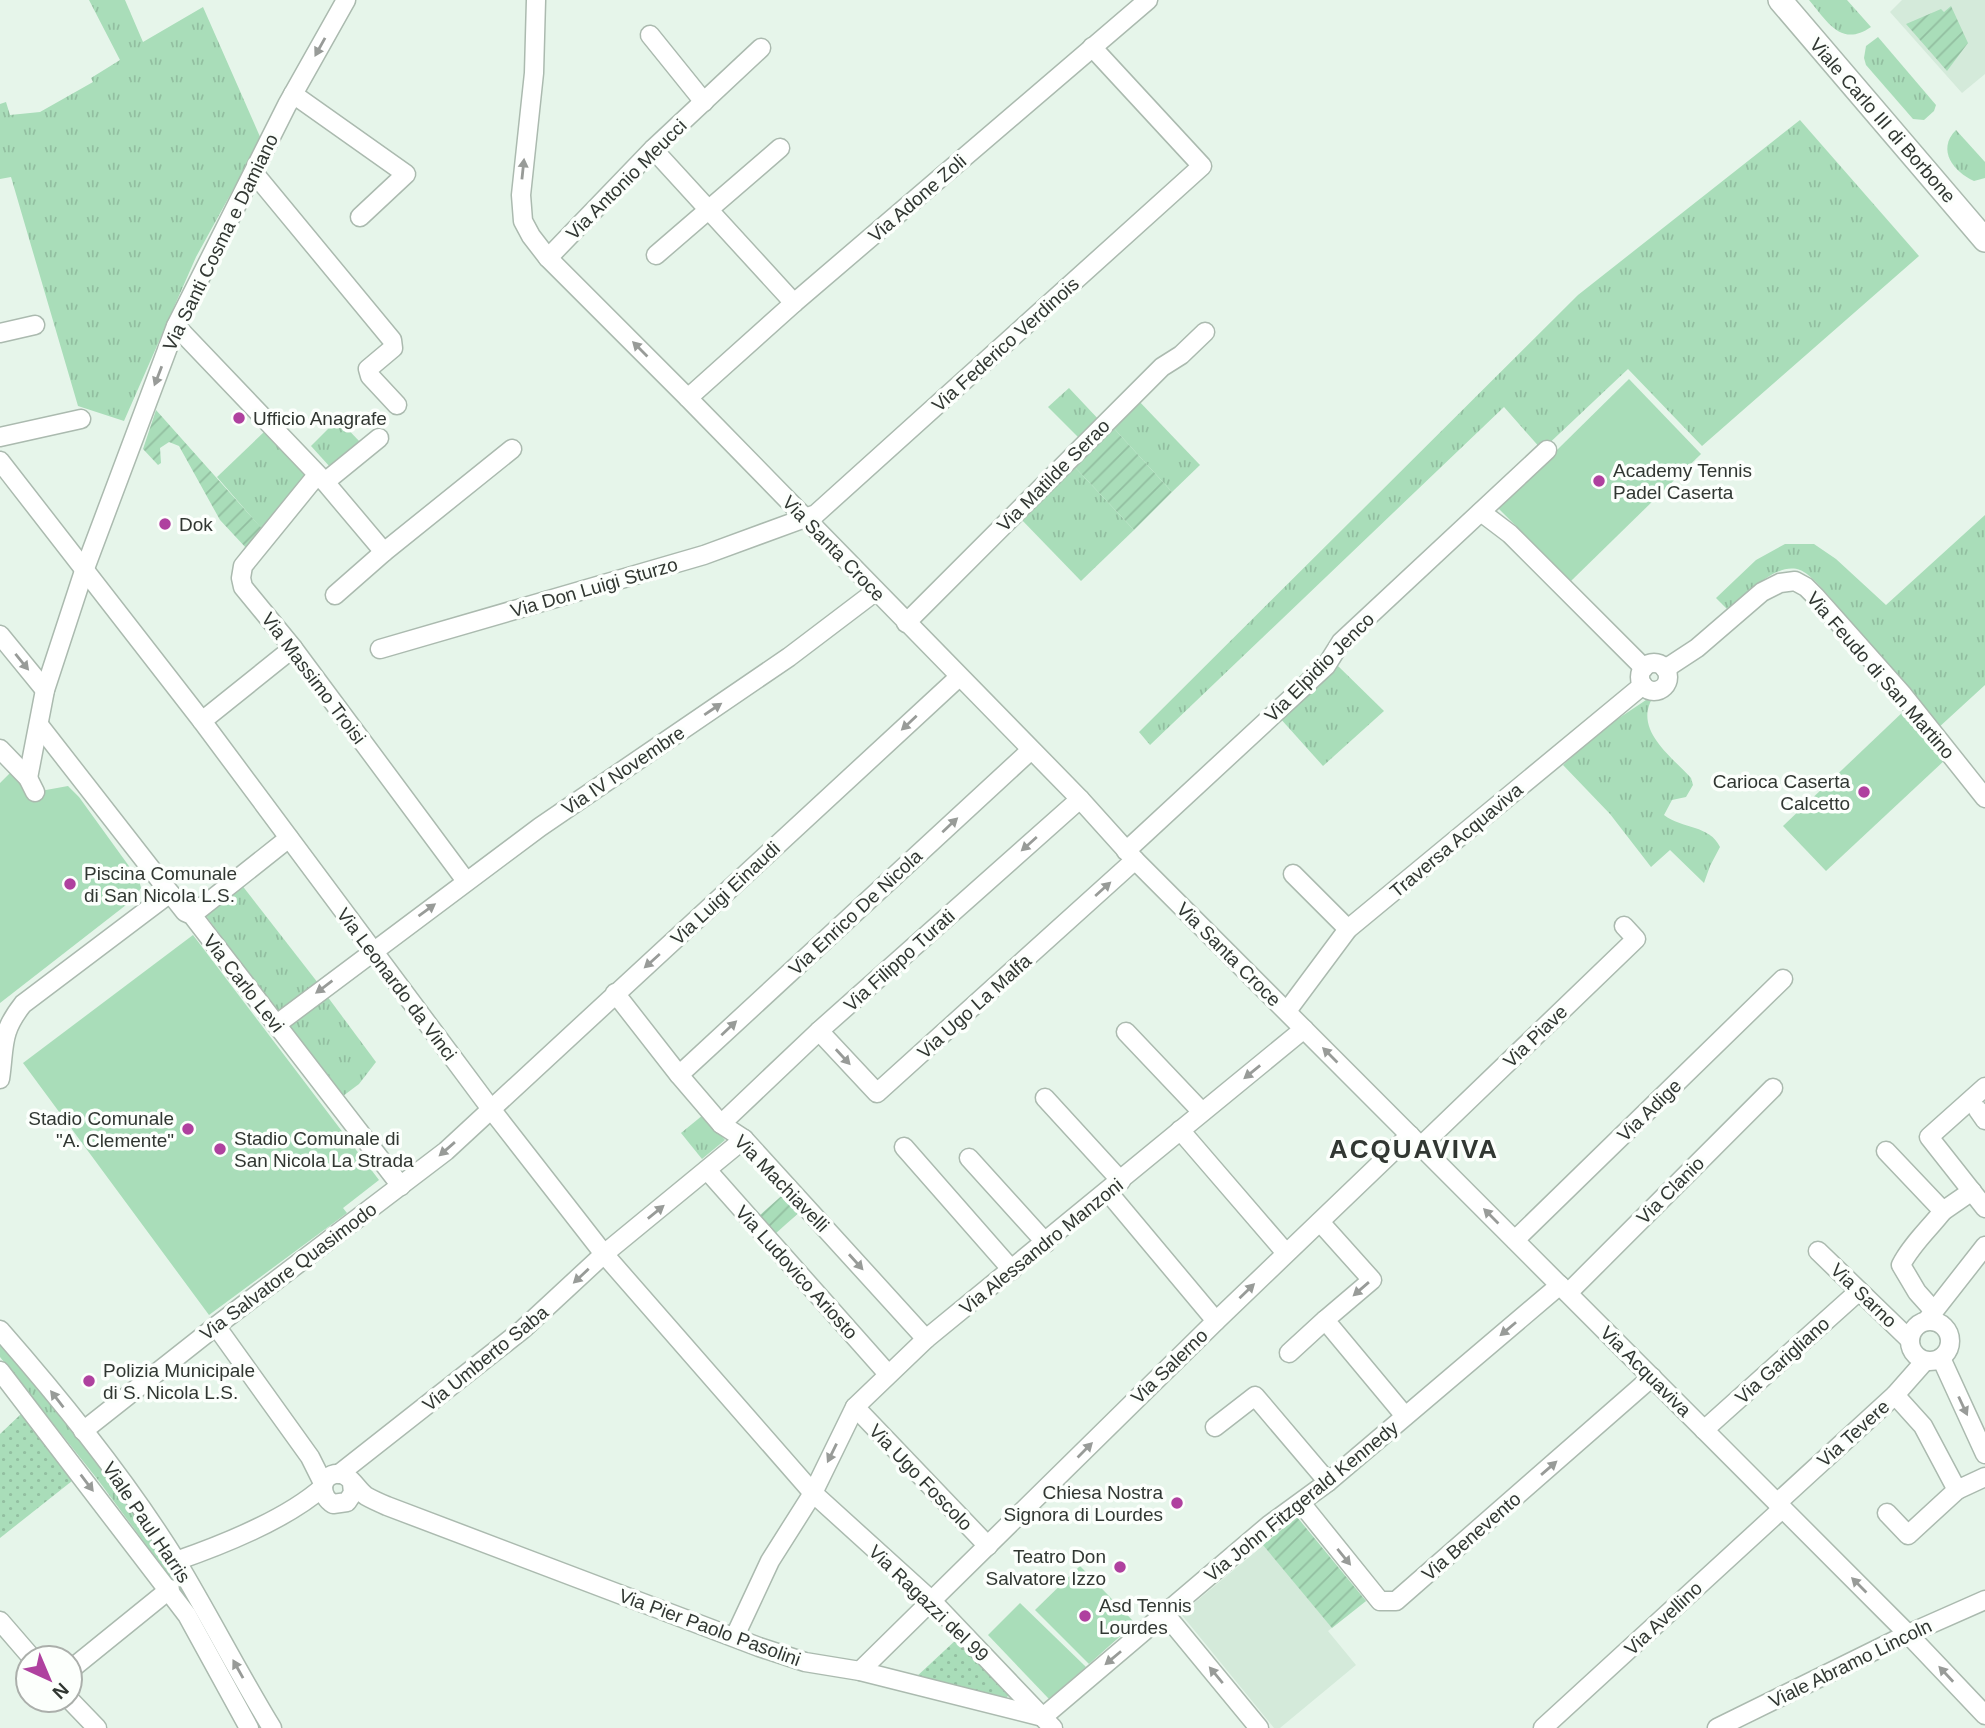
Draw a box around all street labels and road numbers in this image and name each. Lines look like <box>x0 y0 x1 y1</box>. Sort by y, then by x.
street label: Viale Carlo III di Borbone <box>1806 34 1960 207</box>
street label: Via Antonio Meucci <box>562 115 691 244</box>
street label: Via Santi Cosma e Damiano <box>159 131 282 354</box>
street label: Via Adone Zoli <box>864 150 970 246</box>
street label: Via Federico Verdinois <box>928 273 1083 416</box>
street label: Via Matilde Serao <box>993 415 1114 536</box>
street label: Via Santa Croce <box>778 491 889 605</box>
street label: Via Don Luigi Sturzo <box>508 554 680 621</box>
street label: Via Feudo di San Martino <box>1802 588 1959 763</box>
street label: Via Massimo Troisi <box>257 608 370 748</box>
street label: Via Elpidio Jenco <box>1261 609 1378 726</box>
street label: Via IV Novembre <box>558 722 689 819</box>
street label: Traversa Acquaviva <box>1386 779 1527 902</box>
street label: Via Luigi Einaudi <box>667 838 784 949</box>
street label: Via Enrico De Nicola <box>785 845 926 979</box>
street label: Via Santa Croce <box>1172 898 1285 1011</box>
street label: Via Leonardo da Vinci <box>332 904 461 1065</box>
street label: Via Filippo Turati <box>840 905 959 1015</box>
street label: Via Carlo Levi <box>199 930 288 1036</box>
street label: Via Ugo La Malfa <box>913 950 1036 1063</box>
street label: Via Piave <box>1499 1001 1571 1072</box>
street label: Via Adige <box>1613 1075 1685 1146</box>
street label: Via Machiavelli <box>730 1131 833 1236</box>
street label: Via Clanio <box>1632 1152 1708 1228</box>
street label: Via Alessandro Manzoni <box>956 1174 1127 1319</box>
street label: Via Salvatore Quasimodo <box>196 1198 381 1345</box>
street label: Via Ludovico Ariosto <box>731 1201 862 1343</box>
street label: Via Sarno <box>1826 1259 1901 1332</box>
street label: Via Umberto Saba <box>419 1301 552 1415</box>
street label: Via Garigliano <box>1731 1313 1834 1408</box>
street label: Via Acquaviva <box>1596 1322 1695 1421</box>
street label: Via Salerno <box>1127 1325 1212 1408</box>
street label: Via Tevere <box>1813 1396 1893 1471</box>
street label: Via John Fitzgerald Kennedy <box>1200 1417 1403 1586</box>
street label: Via Ugo Foscolo <box>865 1420 976 1535</box>
street label: Viale Paul Harris <box>98 1458 195 1587</box>
street label: Via Benevento <box>1418 1488 1525 1585</box>
street label: Via Ragazzi del 99 <box>864 1541 993 1666</box>
street label: Via Avellino <box>1621 1577 1706 1659</box>
street label: Via Pier Paolo Pasolini <box>616 1585 804 1670</box>
street label: Viale Abramo Lincoln <box>1766 1615 1935 1712</box>

